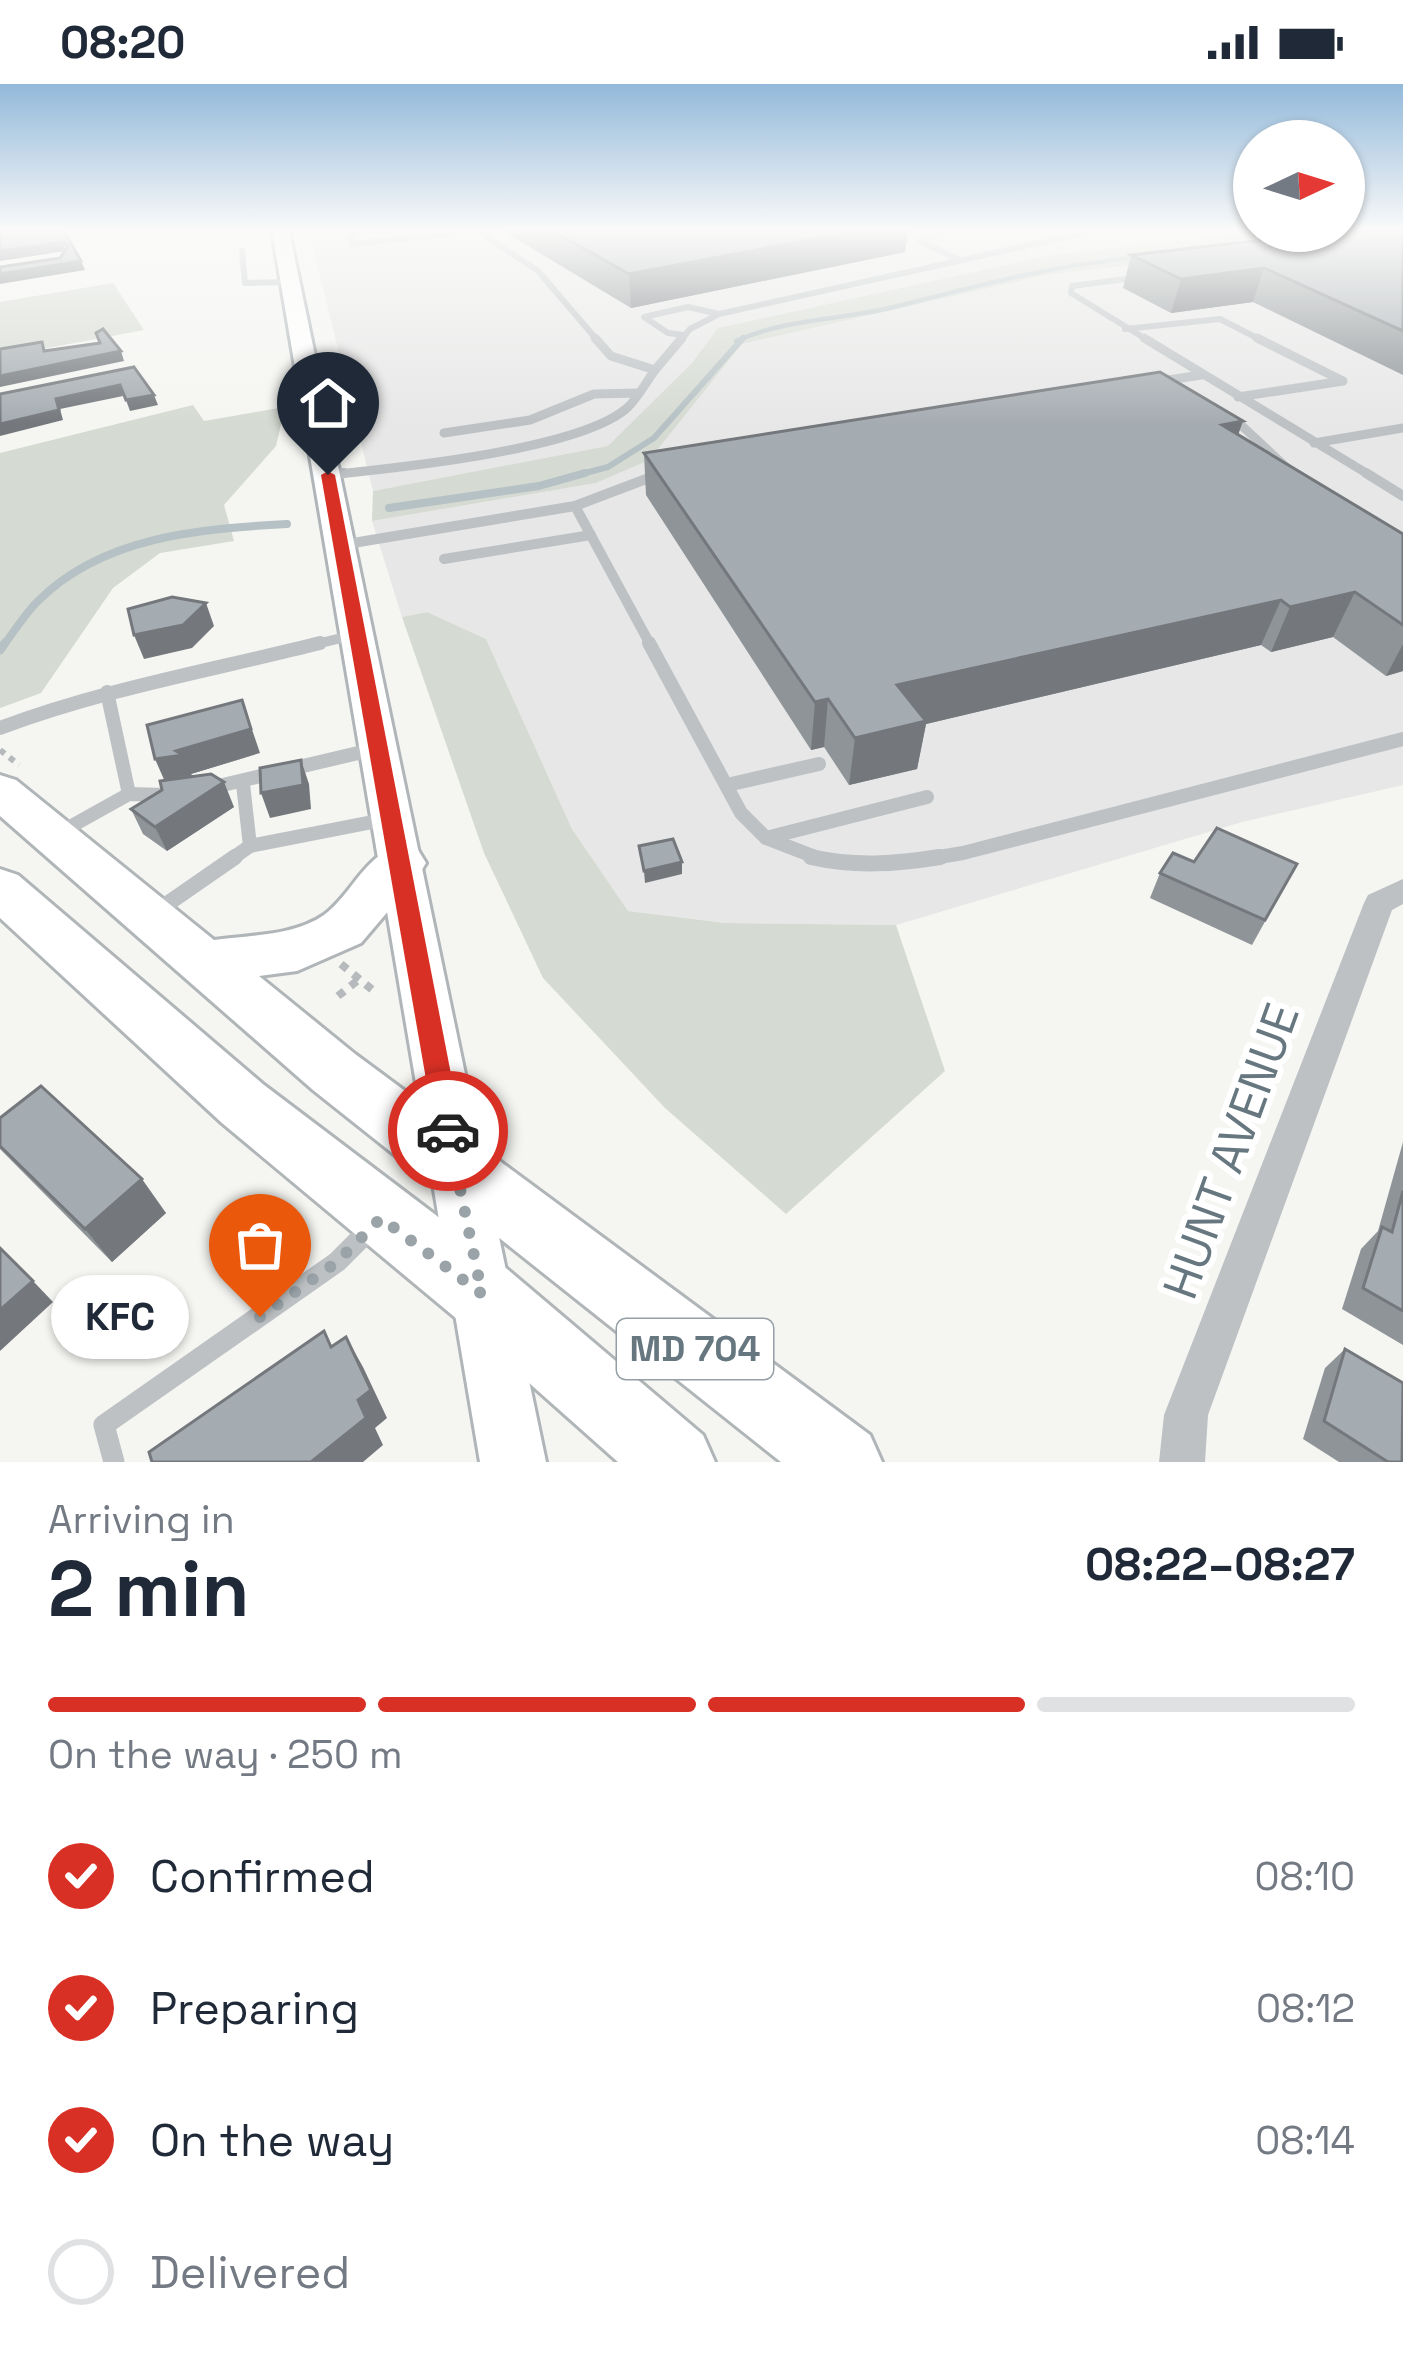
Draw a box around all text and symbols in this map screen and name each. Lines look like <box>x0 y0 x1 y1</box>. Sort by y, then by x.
text: 08:20 <box>60 14 185 71</box>
north arrow <box>1233 120 1365 252</box>
map controls <box>1233 120 1365 252</box>
pin <box>277 352 379 475</box>
icon: home <box>295 370 361 436</box>
street label: HUNT AVENUE <box>1149 995 1313 1307</box>
courier <box>388 1071 508 1191</box>
icon: car <box>415 1098 481 1164</box>
pin <box>209 1194 311 1317</box>
icon: bag <box>227 1212 293 1278</box>
callout: KFC <box>50 1275 188 1359</box>
text: KFC <box>85 1292 155 1341</box>
road number: MD 704 <box>617 1319 773 1379</box>
text: Arriving in <box>48 1495 235 1544</box>
text: 08:22–08:27 <box>1085 1536 1355 1593</box>
text: 2 min <box>48 1539 250 1639</box>
text: On the way · 250 m <box>48 1730 402 1779</box>
icon: check <box>48 1843 114 1909</box>
text: Confirmed <box>150 1848 375 1905</box>
text: 08:10 <box>1255 1852 1355 1901</box>
icon: check <box>48 1975 114 2041</box>
text: Preparing <box>150 1980 359 2037</box>
text: 08:12 <box>1256 1984 1355 2033</box>
icon: check <box>48 2107 114 2173</box>
text: On the way <box>150 2112 394 2169</box>
text: 08:14 <box>1255 2116 1355 2165</box>
text: Delivered <box>150 2244 350 2301</box>

